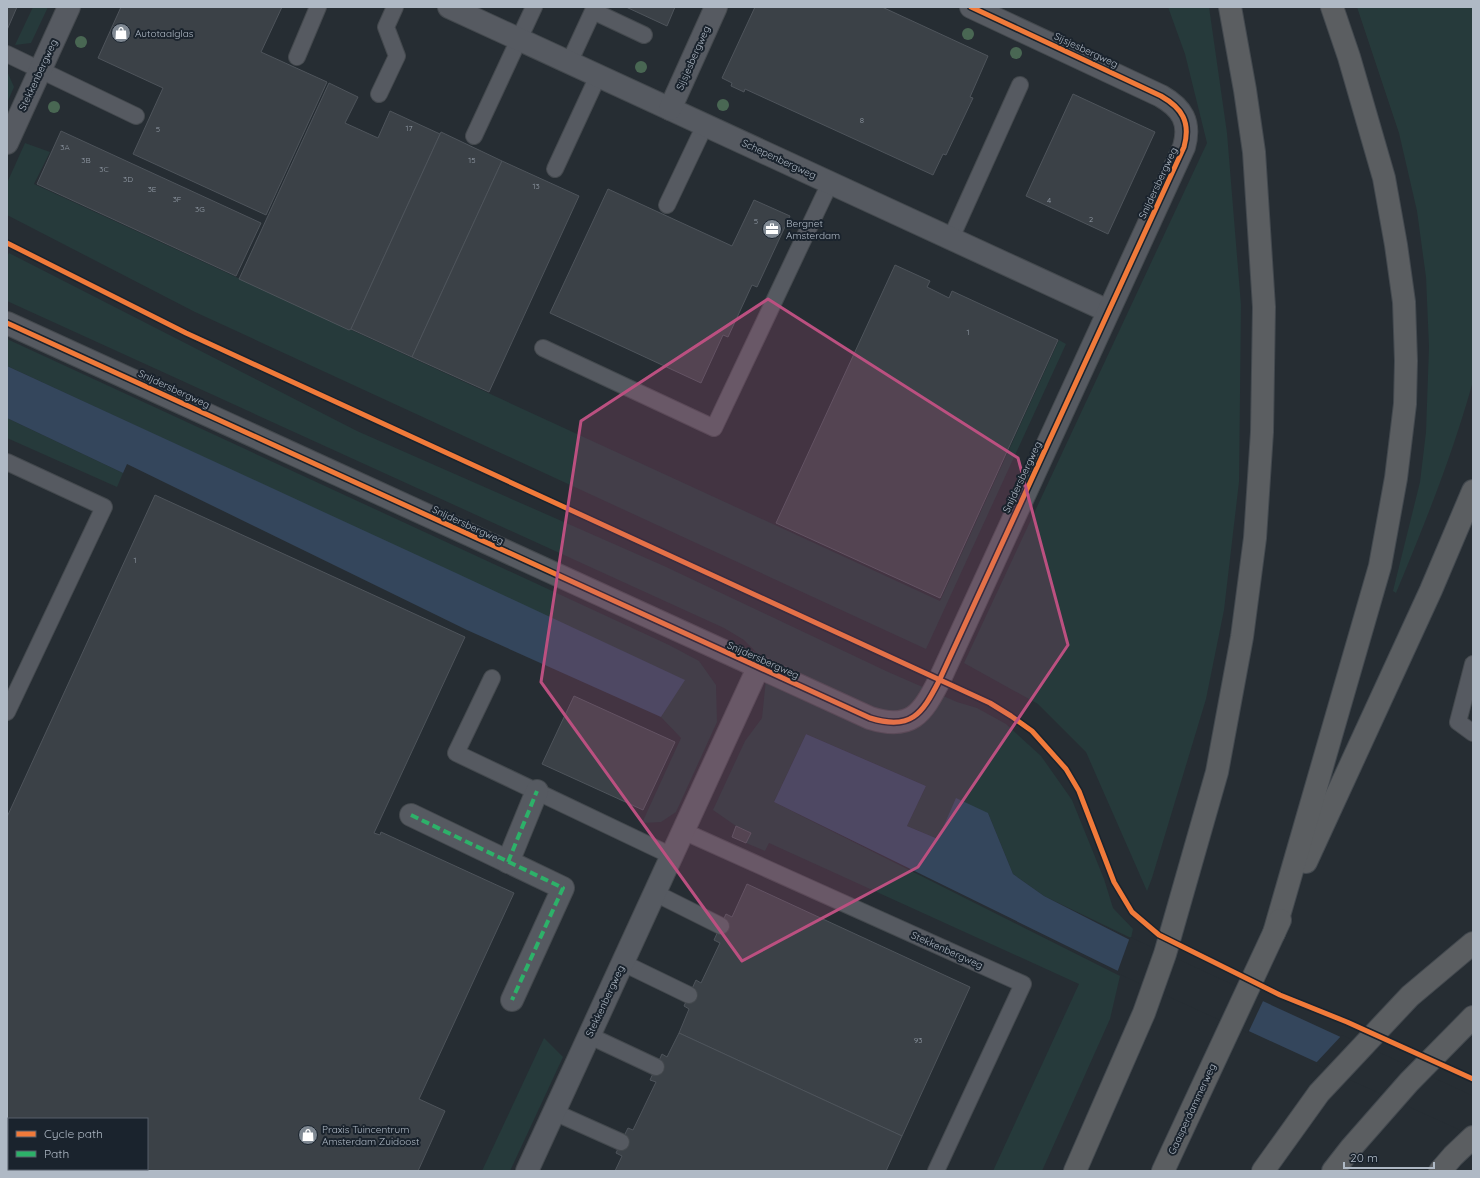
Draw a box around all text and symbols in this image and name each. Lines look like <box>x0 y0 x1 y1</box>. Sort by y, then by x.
shop icon: Autotaalglas <box>110 22 132 44</box>
street label: Sijsjesbergweg <box>673 24 713 92</box>
place label: Autotaalglas <box>135 27 194 40</box>
street label: Sijsjesbergweg <box>1052 29 1120 71</box>
street label: Stekkenbergweg <box>16 37 60 113</box>
house number: 8 <box>860 115 864 125</box>
house number: 17 <box>405 123 413 133</box>
house number: 5 <box>156 124 160 134</box>
street label: Schepenbergweg <box>740 136 818 182</box>
house number: 3A <box>60 142 70 152</box>
street label: Snijdersbergweg <box>1136 145 1180 221</box>
house number: 3B <box>81 155 91 165</box>
house number: 15 <box>468 155 476 165</box>
house number: 3C <box>99 164 109 174</box>
house number: 3D <box>123 174 133 184</box>
house number: 13 <box>532 181 540 191</box>
house number: 3E <box>148 184 157 194</box>
house number: 3F <box>173 194 182 204</box>
house number: 4 <box>1047 195 1051 205</box>
house number: 3G <box>195 204 205 214</box>
house number: 2 <box>1089 214 1094 224</box>
house number: 5 <box>754 216 758 226</box>
place label: Bergnet Amsterdam <box>786 217 840 242</box>
office icon: Bergnet Amsterdam <box>761 218 783 240</box>
house number: 1 <box>967 327 970 337</box>
street label: Snijdersbergweg <box>136 367 212 411</box>
street label: Snijdersbergweg <box>1000 439 1044 515</box>
street label: Snijdersbergweg <box>430 503 506 547</box>
house number: 1 <box>134 555 137 565</box>
street label: Snijdersbergweg <box>725 638 801 682</box>
street label: Stekkenbergweg <box>909 928 985 972</box>
street label: Stekkenbergweg <box>583 963 627 1039</box>
house number: 93 <box>914 1035 922 1045</box>
street label: Gaasperdammerweg <box>1165 1061 1219 1157</box>
legend <box>8 1118 148 1170</box>
place label: Praxis Tuincentrum Amsterdam Zuidoost <box>322 1123 420 1148</box>
shop icon: Praxis Tuincentrum Amsterdam Zuidoost <box>297 1124 319 1146</box>
text: Cycle path <box>44 1126 103 1141</box>
scale bar <box>1344 1144 1434 1170</box>
text: Path <box>44 1146 69 1161</box>
text: 20 m <box>1350 1150 1378 1165</box>

